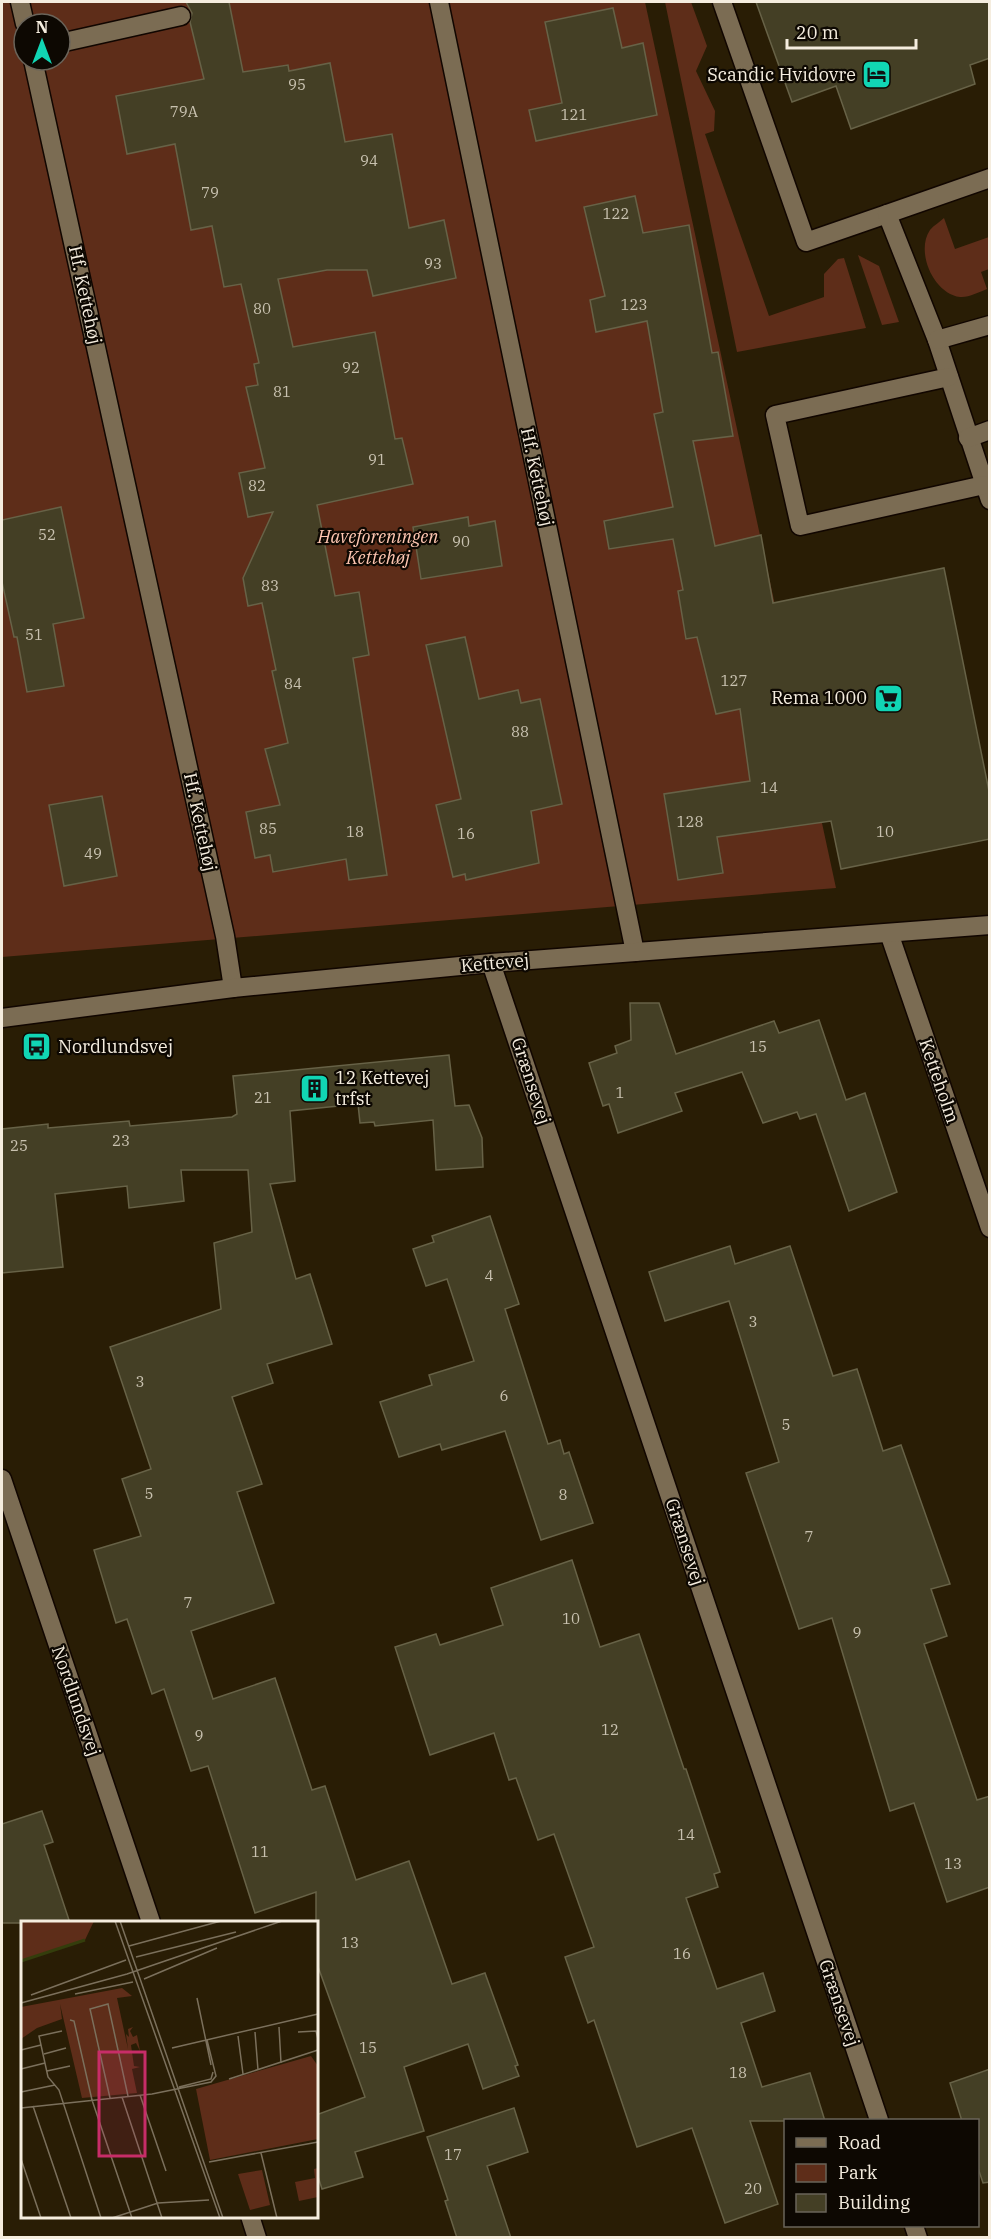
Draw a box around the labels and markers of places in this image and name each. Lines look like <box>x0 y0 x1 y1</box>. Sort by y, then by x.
hotel icon: Scandic Hvidovre <box>861 59 893 91</box>
place label: Scandic Hvidovre <box>707 63 856 86</box>
supermarket icon: Rema 1000 <box>872 682 904 714</box>
place label: Rema 1000 <box>771 686 867 709</box>
bus stop icon: Nordlundsvej <box>21 1031 53 1063</box>
place label: Nordlundsvej <box>58 1035 173 1058</box>
place label: 12 Kettevej trfst <box>335 1066 429 1110</box>
building icon: 12 Kettevej trfst <box>298 1072 330 1104</box>

